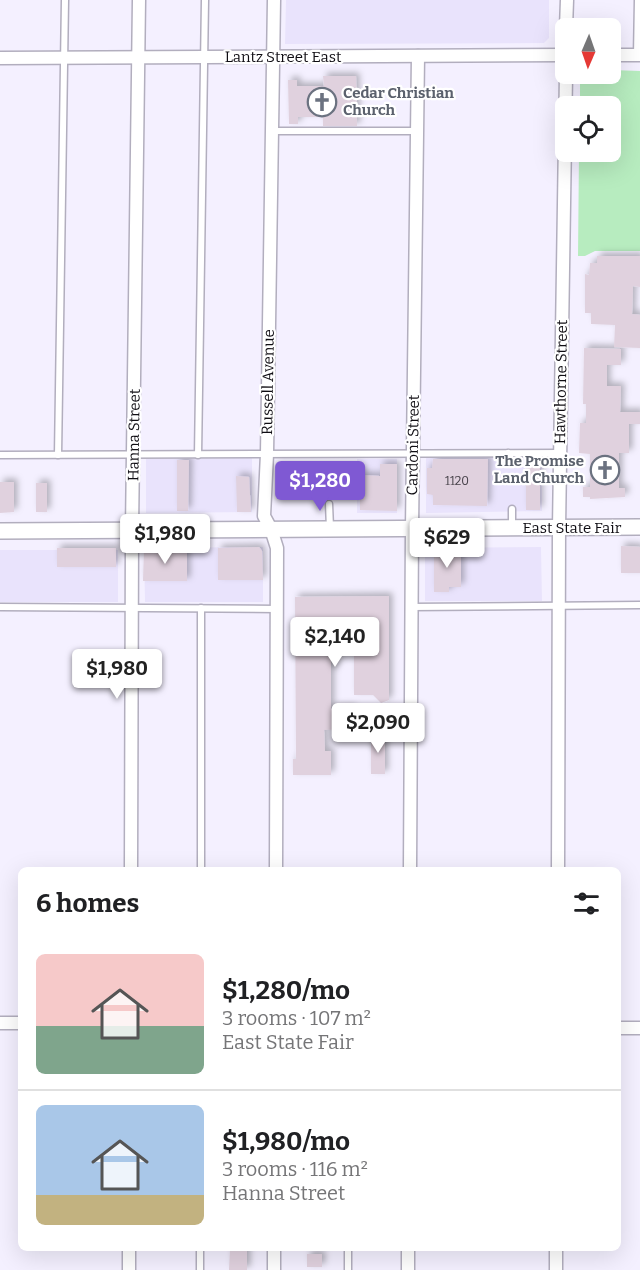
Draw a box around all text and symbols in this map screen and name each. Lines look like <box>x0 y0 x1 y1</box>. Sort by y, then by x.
north arrow <box>555 18 621 84</box>
map controls <box>555 18 621 162</box>
street label: Lantz Street East <box>225 48 342 66</box>
place label: Cedar Christian Church <box>343 84 454 119</box>
church icon: Cedar Christian Church <box>306 86 338 118</box>
button: locate <box>555 96 621 162</box>
street label: Hawthorne Street <box>551 319 571 444</box>
street label: Russell Avenue <box>258 329 278 435</box>
street label: Hanna Street <box>124 388 144 481</box>
street label: Cardoni Street <box>403 394 423 495</box>
place label: The Promise Land Church <box>494 452 584 487</box>
church icon: The Promise Land Church <box>589 454 621 486</box>
pin: $1,280 <box>271 461 369 512</box>
text: $1,280 <box>289 468 351 492</box>
house number: 1120 <box>445 474 469 488</box>
pin: $1,980 <box>116 514 214 565</box>
pin: $629 <box>411 518 483 569</box>
street label: East State Fair <box>523 519 622 537</box>
text: $1,980 <box>134 521 196 545</box>
text: $629 <box>424 525 470 549</box>
pin: $2,140 <box>286 617 384 668</box>
text: $2,140 <box>304 624 366 648</box>
pin: $1,980 <box>68 649 166 700</box>
text: $1,980 <box>86 656 148 680</box>
pin: $2,090 <box>329 703 427 754</box>
text: $2,090 <box>346 710 410 734</box>
icon: filters <box>570 887 603 920</box>
text: 6 homes <box>36 888 139 919</box>
text: $1,280/mo <box>222 975 350 1006</box>
icon: home <box>84 978 156 1050</box>
text: 3 rooms · 107 m² <box>222 1006 371 1030</box>
text: East State Fair <box>222 1030 354 1054</box>
text: $1,980/mo <box>222 1126 350 1157</box>
icon: home <box>84 1129 156 1201</box>
text: 3 rooms · 116 m² <box>222 1157 368 1181</box>
text: Hanna Street <box>222 1181 345 1205</box>

